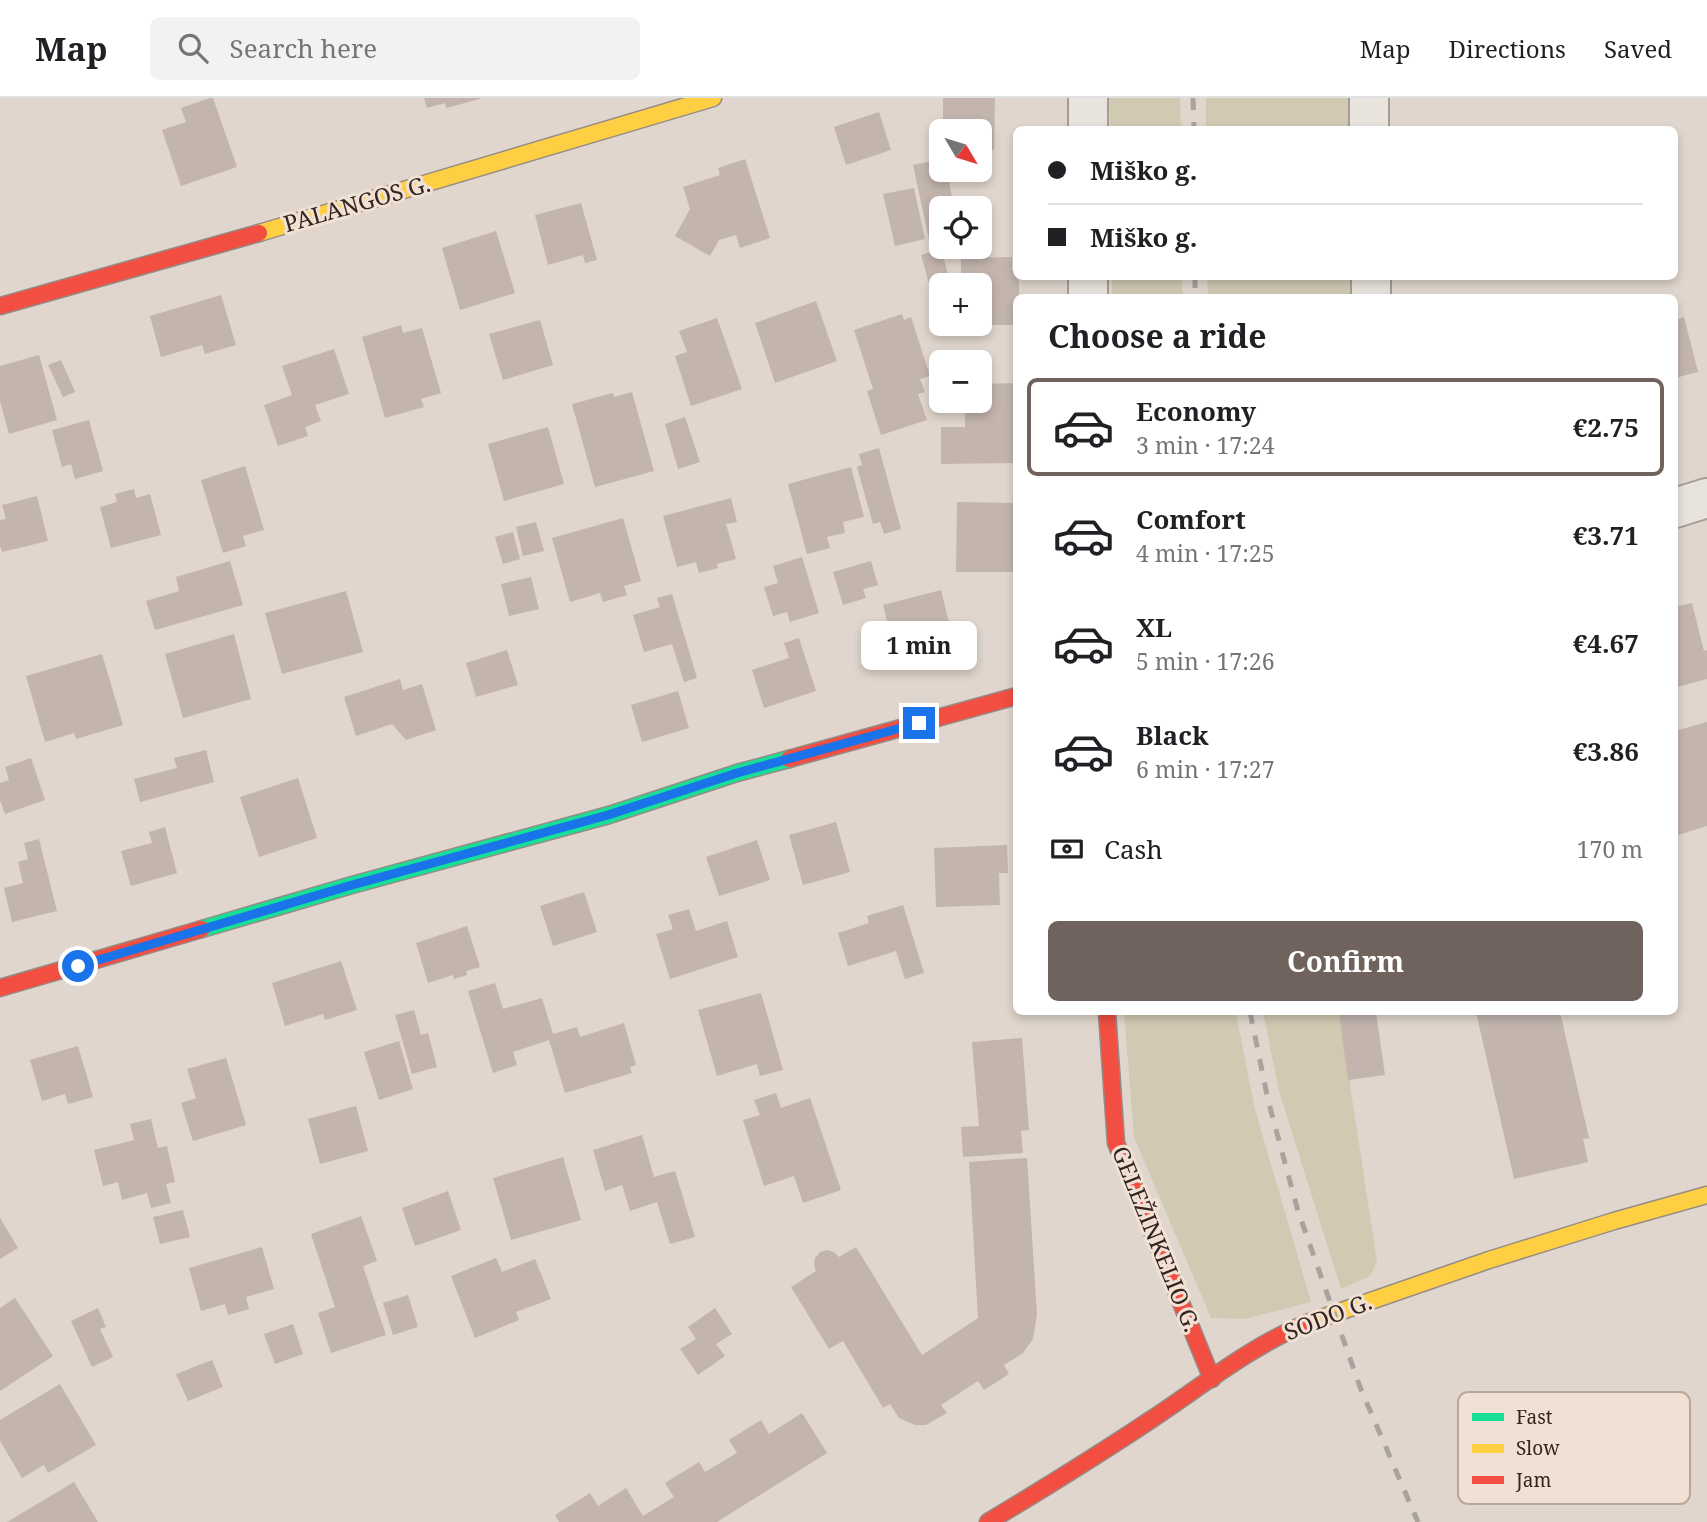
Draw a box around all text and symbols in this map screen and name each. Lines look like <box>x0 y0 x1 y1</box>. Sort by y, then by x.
search box <box>150 17 640 80</box>
text: Map <box>35 26 108 71</box>
icon: search <box>174 29 212 67</box>
text: Search here <box>230 30 377 66</box>
text: Map <box>1360 32 1411 65</box>
text: Directions <box>1449 32 1566 65</box>
text: Saved <box>1604 32 1672 65</box>
north arrow <box>929 119 992 182</box>
map controls <box>929 119 992 413</box>
text: Miško g. <box>1090 152 1197 188</box>
street label: PALANGOS G. <box>280 167 434 239</box>
button: locate <box>929 196 992 259</box>
text: Miško g. <box>1090 219 1197 255</box>
button: + <box>929 273 992 336</box>
text: Choose a ride <box>1048 314 1267 357</box>
button: − <box>929 350 992 413</box>
text: Economy <box>1136 393 1256 429</box>
icon: car <box>1052 396 1115 459</box>
text: €2.75 <box>1573 409 1639 445</box>
text: 3 min · 17:24 <box>1136 429 1274 461</box>
text: Comfort <box>1136 501 1246 537</box>
icon: car <box>1052 504 1115 567</box>
text: €3.71 <box>1573 517 1639 553</box>
text: 4 min · 17:25 <box>1136 537 1274 569</box>
text: XL <box>1136 609 1172 645</box>
icon: car <box>1052 612 1115 675</box>
callout: 1 min <box>861 622 977 670</box>
text: €4.67 <box>1573 625 1639 661</box>
text: 1 min <box>886 629 952 661</box>
text: 5 min · 17:26 <box>1136 645 1274 677</box>
route end <box>903 707 935 739</box>
text: Black <box>1136 717 1209 753</box>
icon: car <box>1052 720 1115 783</box>
text: €3.86 <box>1573 733 1639 769</box>
text: 6 min · 17:27 <box>1136 753 1274 785</box>
icon: cash <box>1048 830 1086 868</box>
text: Cash <box>1104 831 1163 867</box>
text: 170 m <box>1577 833 1643 865</box>
button: Confirm <box>1048 921 1643 1001</box>
route start <box>62 950 94 982</box>
street label: GELEŽINKELIO G. <box>1105 1141 1209 1336</box>
street label: SODO G. <box>1279 1285 1376 1347</box>
legend <box>1458 1392 1690 1504</box>
text: Fast <box>1516 1404 1553 1430</box>
text: Slow <box>1516 1435 1560 1461</box>
text: Jam <box>1515 1467 1551 1493</box>

